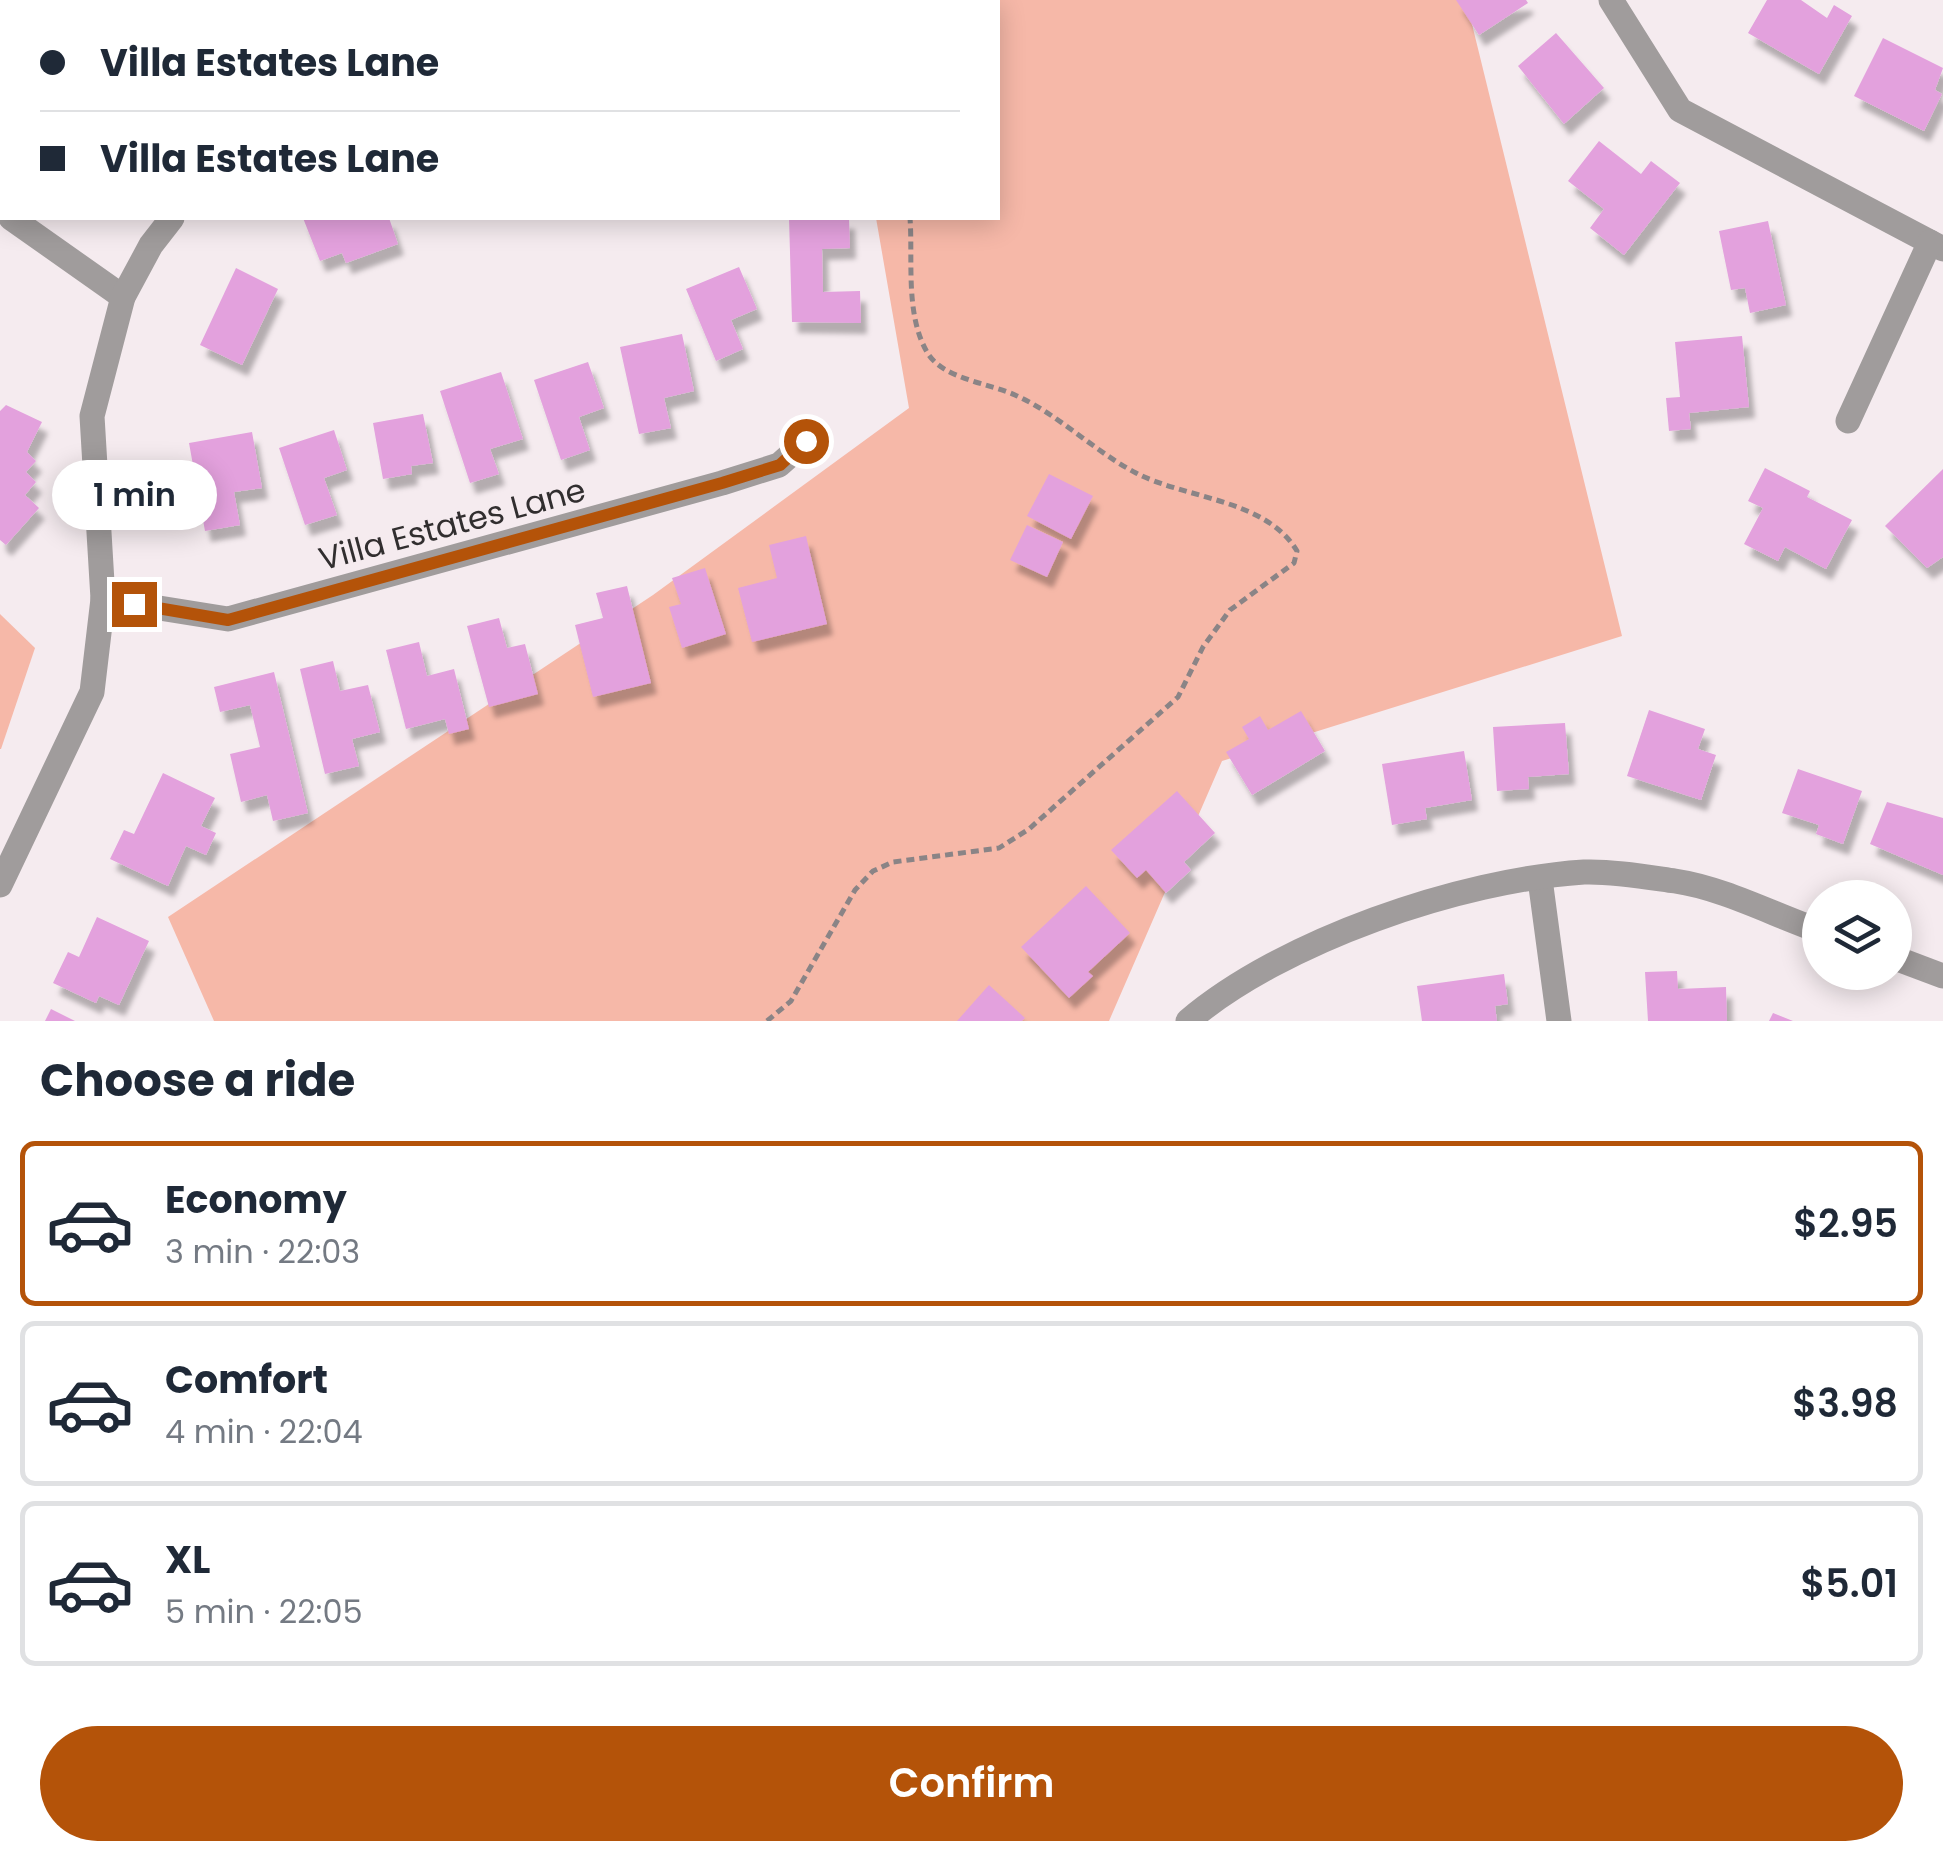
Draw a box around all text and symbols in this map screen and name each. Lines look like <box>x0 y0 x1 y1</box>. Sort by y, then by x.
text: Villa Estates Lane <box>100 36 439 89</box>
text: Villa Estates Lane <box>100 132 439 185</box>
route start <box>784 419 829 464</box>
callout: 1 min <box>52 459 216 529</box>
street label: Villa Estates Lane <box>314 467 590 581</box>
text: 1 min <box>93 472 176 517</box>
route end <box>112 582 157 627</box>
map controls <box>1802 880 1912 990</box>
button: layers <box>1802 880 1912 990</box>
text: Choose a ride <box>40 1049 355 1112</box>
text: Economy <box>165 1173 347 1226</box>
icon: car <box>45 1179 135 1269</box>
text: $2.95 <box>1793 1197 1898 1250</box>
text: 3 min · 22:03 <box>165 1229 360 1274</box>
text: Comfort <box>165 1353 328 1406</box>
icon: car <box>45 1359 135 1449</box>
text: $3.98 <box>1792 1377 1898 1430</box>
text: 4 min · 22:04 <box>165 1409 363 1454</box>
text: XL <box>165 1533 210 1586</box>
icon: car <box>45 1539 135 1629</box>
text: $5.01 <box>1800 1557 1898 1610</box>
text: 5 min · 22:05 <box>165 1589 363 1634</box>
button: Confirm <box>40 1726 1903 1841</box>

